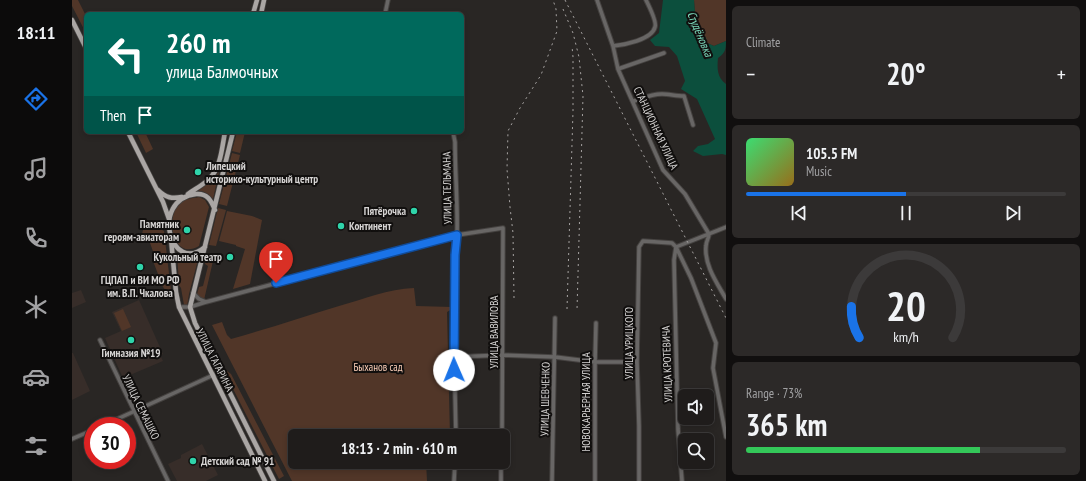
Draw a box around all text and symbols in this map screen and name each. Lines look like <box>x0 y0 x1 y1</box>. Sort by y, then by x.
water label: Студёновка <box>684 9 717 60</box>
text: 18:11 <box>17 21 55 44</box>
text: 260 m <box>166 24 230 61</box>
icon: left <box>100 28 152 80</box>
text: Climate <box>746 34 780 51</box>
text: 20° <box>886 54 926 93</box>
text: улица Балмочных <box>166 60 278 83</box>
text: − <box>746 60 755 88</box>
text: + <box>1057 60 1066 88</box>
street label: СТАНЦИОННАЯ УЛИЦА <box>631 84 682 172</box>
icon: directions <box>22 85 50 113</box>
icon: arrive <box>134 104 156 126</box>
text: Then <box>100 106 126 125</box>
text: 105.5 FM <box>806 144 857 163</box>
street label: УЛИЦА ТЕЛЬМАНА <box>439 151 455 224</box>
icon: music <box>22 155 50 183</box>
place label: Липецкий историко-культурный центр <box>205 159 318 186</box>
text: Music <box>806 163 832 180</box>
marker: Липецкий историко-культурный центр <box>193 167 203 177</box>
icon: previous <box>788 202 810 224</box>
icon: pause <box>895 202 917 224</box>
icon: next <box>1002 202 1024 224</box>
place label: Пятёрочка <box>364 204 406 218</box>
marker: Пятёрочка <box>409 206 419 216</box>
place label: Памятник героям-авиаторам <box>104 217 179 244</box>
place label: Континент <box>349 219 391 233</box>
marker: Континент <box>336 221 346 231</box>
icon: phone <box>22 224 50 252</box>
marker: Памятник героям-авиаторам <box>182 225 192 235</box>
pin <box>259 242 293 283</box>
icon: arrive <box>265 248 287 270</box>
place label: Кукольный театр <box>153 250 222 264</box>
marker: Кукольный театр <box>225 252 235 262</box>
marker: ГЦПАП и ВИ МО РФ им. В.П. Чкалова <box>135 262 145 272</box>
place label: ГЦПАП и ВИ МО РФ им. В.П. Чкалова <box>101 273 180 300</box>
text: 20 <box>886 279 926 332</box>
icon: climate <box>22 293 50 321</box>
street label: УЛИЦА ВАВИЛОВА <box>487 295 501 369</box>
street label: УЛИЦА УРИЦКОГО <box>622 307 636 379</box>
street label: УЛИЦА КРОТЕВИЧА <box>659 325 675 403</box>
street label: УЛИЦА ГАГАРИНА <box>193 326 237 394</box>
text: km/h <box>893 326 919 345</box>
marker: Гимназия №19 <box>126 335 136 345</box>
place label: Гимназия №19 <box>101 346 161 360</box>
position arrow <box>433 349 475 391</box>
street label: НОВОКАРЬЕРНАЯ УЛИЦА <box>579 352 593 452</box>
park label: Быханов сад <box>353 360 403 374</box>
street label: УЛИЦА ШЕВЧЕНКО <box>537 362 553 436</box>
icon: car <box>22 363 50 391</box>
street label: УЛИЦА СЕМАШКО <box>119 372 163 442</box>
text: Range · 73% <box>746 385 802 402</box>
map controls <box>678 389 714 469</box>
button: sound <box>678 389 714 425</box>
text: 365 km <box>746 405 827 444</box>
speed limit sign: 30 <box>84 417 136 469</box>
icon: filters <box>22 432 50 460</box>
button: search <box>678 433 714 469</box>
text: 18:13 · 2 min · 610 m <box>341 439 457 458</box>
place label: Детский сад № 91 <box>201 454 274 468</box>
marker: Детский сад № 91 <box>188 456 198 466</box>

